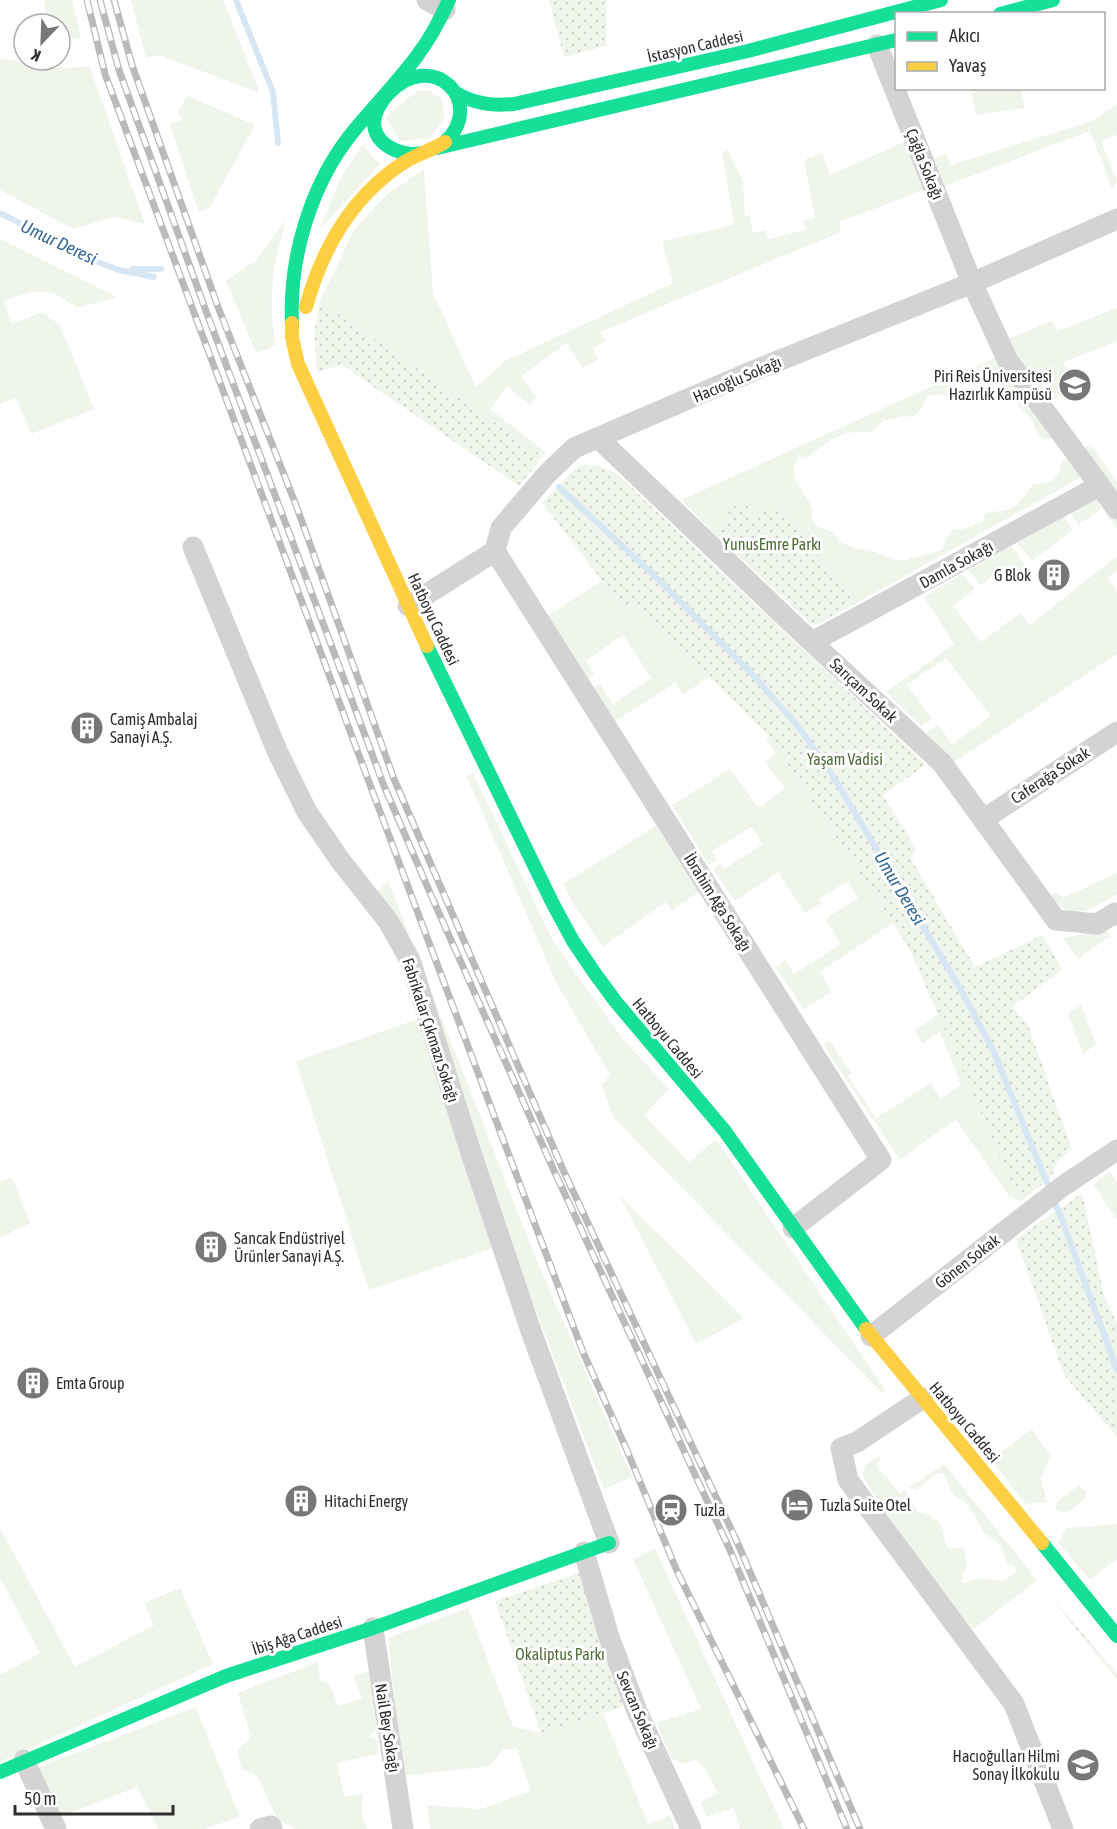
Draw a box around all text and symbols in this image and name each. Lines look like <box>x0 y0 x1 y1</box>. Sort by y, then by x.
north arrow <box>12 12 72 72</box>
legend <box>895 12 1105 90</box>
text: Akıcı <box>949 25 980 46</box>
street label: İstasyon Caddesi <box>645 26 745 67</box>
text: K <box>29 46 43 66</box>
text: Yavaş <box>949 55 986 76</box>
street label: Çağla Sokağı <box>902 126 947 202</box>
water label: Umur Deresi <box>18 215 100 269</box>
street label: Hacıoğlu Sokağı <box>690 352 784 407</box>
place label: Piri Reis Üniversitesi Hazırlık Kampüsü <box>934 367 1052 404</box>
school or university icon: Piri Reis Üniversitesi Hazırlık Kampüsü <box>1057 367 1093 403</box>
park label: YunusEmre Parkı <box>723 535 821 553</box>
street label: Damla Sokağı <box>916 536 996 592</box>
building icon: G Blok <box>1036 557 1072 593</box>
place label: G Blok <box>994 566 1031 584</box>
street label: Hatboyu Caddesi <box>404 570 463 668</box>
street label: Sarıçam Sokak <box>826 654 901 726</box>
building icon: Camiş Ambalaj Sanayi A.Ş. <box>69 710 105 746</box>
place label: Camiş Ambalaj Sanayi A.Ş. <box>110 710 197 747</box>
street label: Caferağa Sokak <box>1007 743 1093 808</box>
park label: Yaşam Vadisi <box>807 750 883 769</box>
water label: Umur Deresi <box>870 848 930 928</box>
street label: İbrahim Ağa Sokağı <box>680 850 755 955</box>
street label: Fabrikalar Çıkmazı Sokağı <box>398 956 463 1105</box>
street label: Hatboyu Caddesi <box>628 994 707 1082</box>
building icon: Sancak Endüstriyel Ürünler Sanayi A.Ş. <box>193 1229 229 1265</box>
place label: Sancak Endüstriyel Ürünler Sanayi A.Ş. <box>234 1229 346 1266</box>
street label: Gönen Sokak <box>931 1230 1003 1292</box>
building icon: Emta Group <box>15 1365 51 1401</box>
place label: Emta Group <box>56 1374 125 1393</box>
street label: Hatboyu Caddesi <box>925 1378 1004 1466</box>
building icon: Hitachi Energy <box>283 1483 319 1519</box>
hotel icon: Tuzla Suite Otel <box>779 1487 815 1523</box>
place label: Hitachi Energy <box>324 1492 409 1511</box>
station icon: Tuzla <box>653 1492 689 1528</box>
place label: Tuzla Suite Otel <box>820 1496 912 1514</box>
place label: Tuzla <box>694 1501 725 1519</box>
street label: İbiş Ağa Caddesi <box>250 1612 345 1659</box>
park label: Okaliptus Parkı <box>515 1645 605 1664</box>
street label: Sevcan Sokağı <box>613 1668 662 1752</box>
street label: Nail Bey Sokağı <box>371 1682 404 1774</box>
place label: Hacıoğulları Hilmi Sonay İlkokulu <box>953 1747 1060 1784</box>
school or university icon: Hacıoğulları Hilmi Sonay İlkokulu <box>1065 1747 1101 1783</box>
scale bar <box>15 1778 172 1816</box>
text: 50 m <box>24 1788 56 1809</box>

